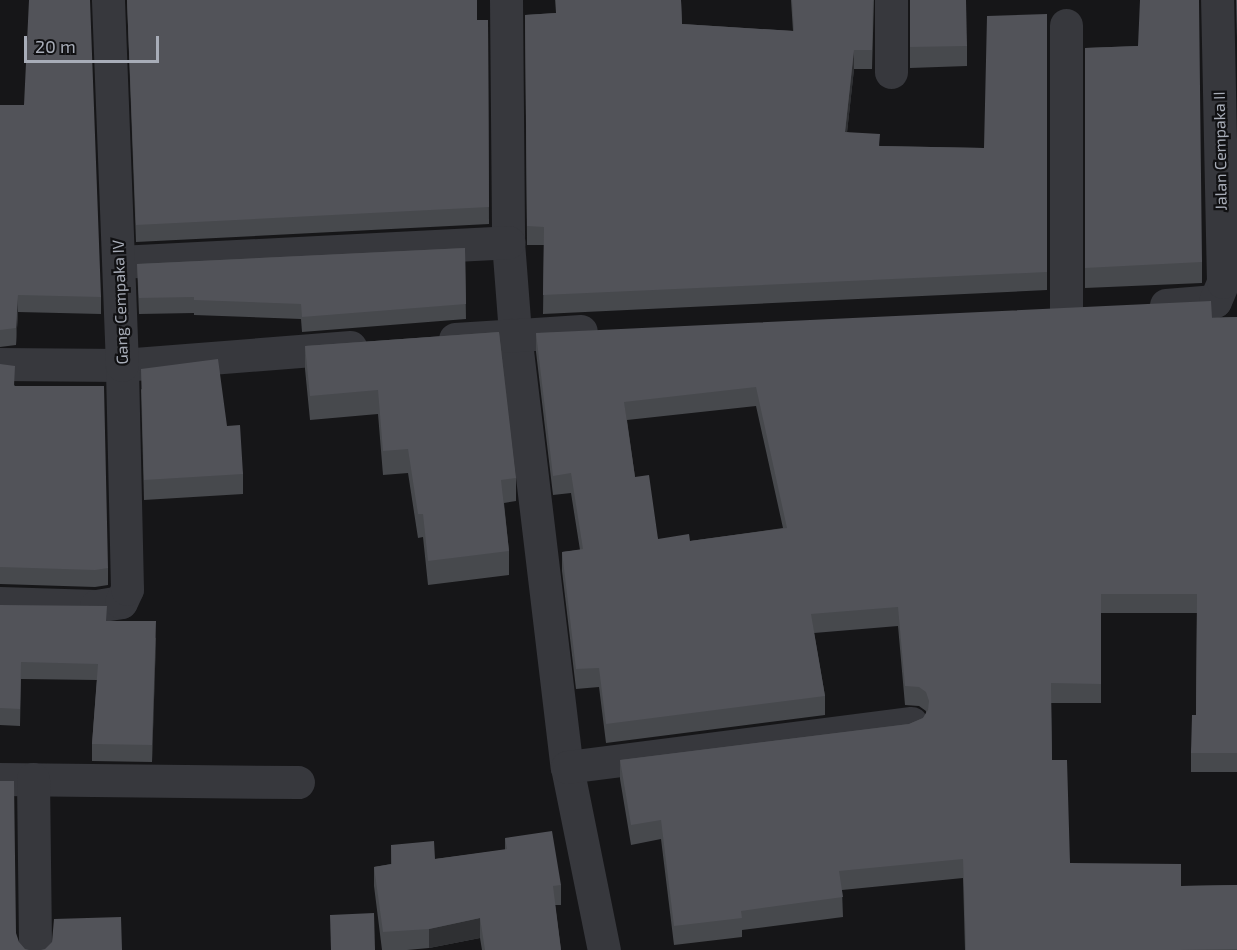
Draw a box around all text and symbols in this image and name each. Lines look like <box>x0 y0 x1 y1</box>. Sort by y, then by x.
scale bar <box>27 24 162 62</box>
text: 20 m <box>35 35 76 57</box>
street label: Jalan Cempaka II <box>1209 91 1231 211</box>
street label: Gang Cempaka IV <box>108 239 132 365</box>

